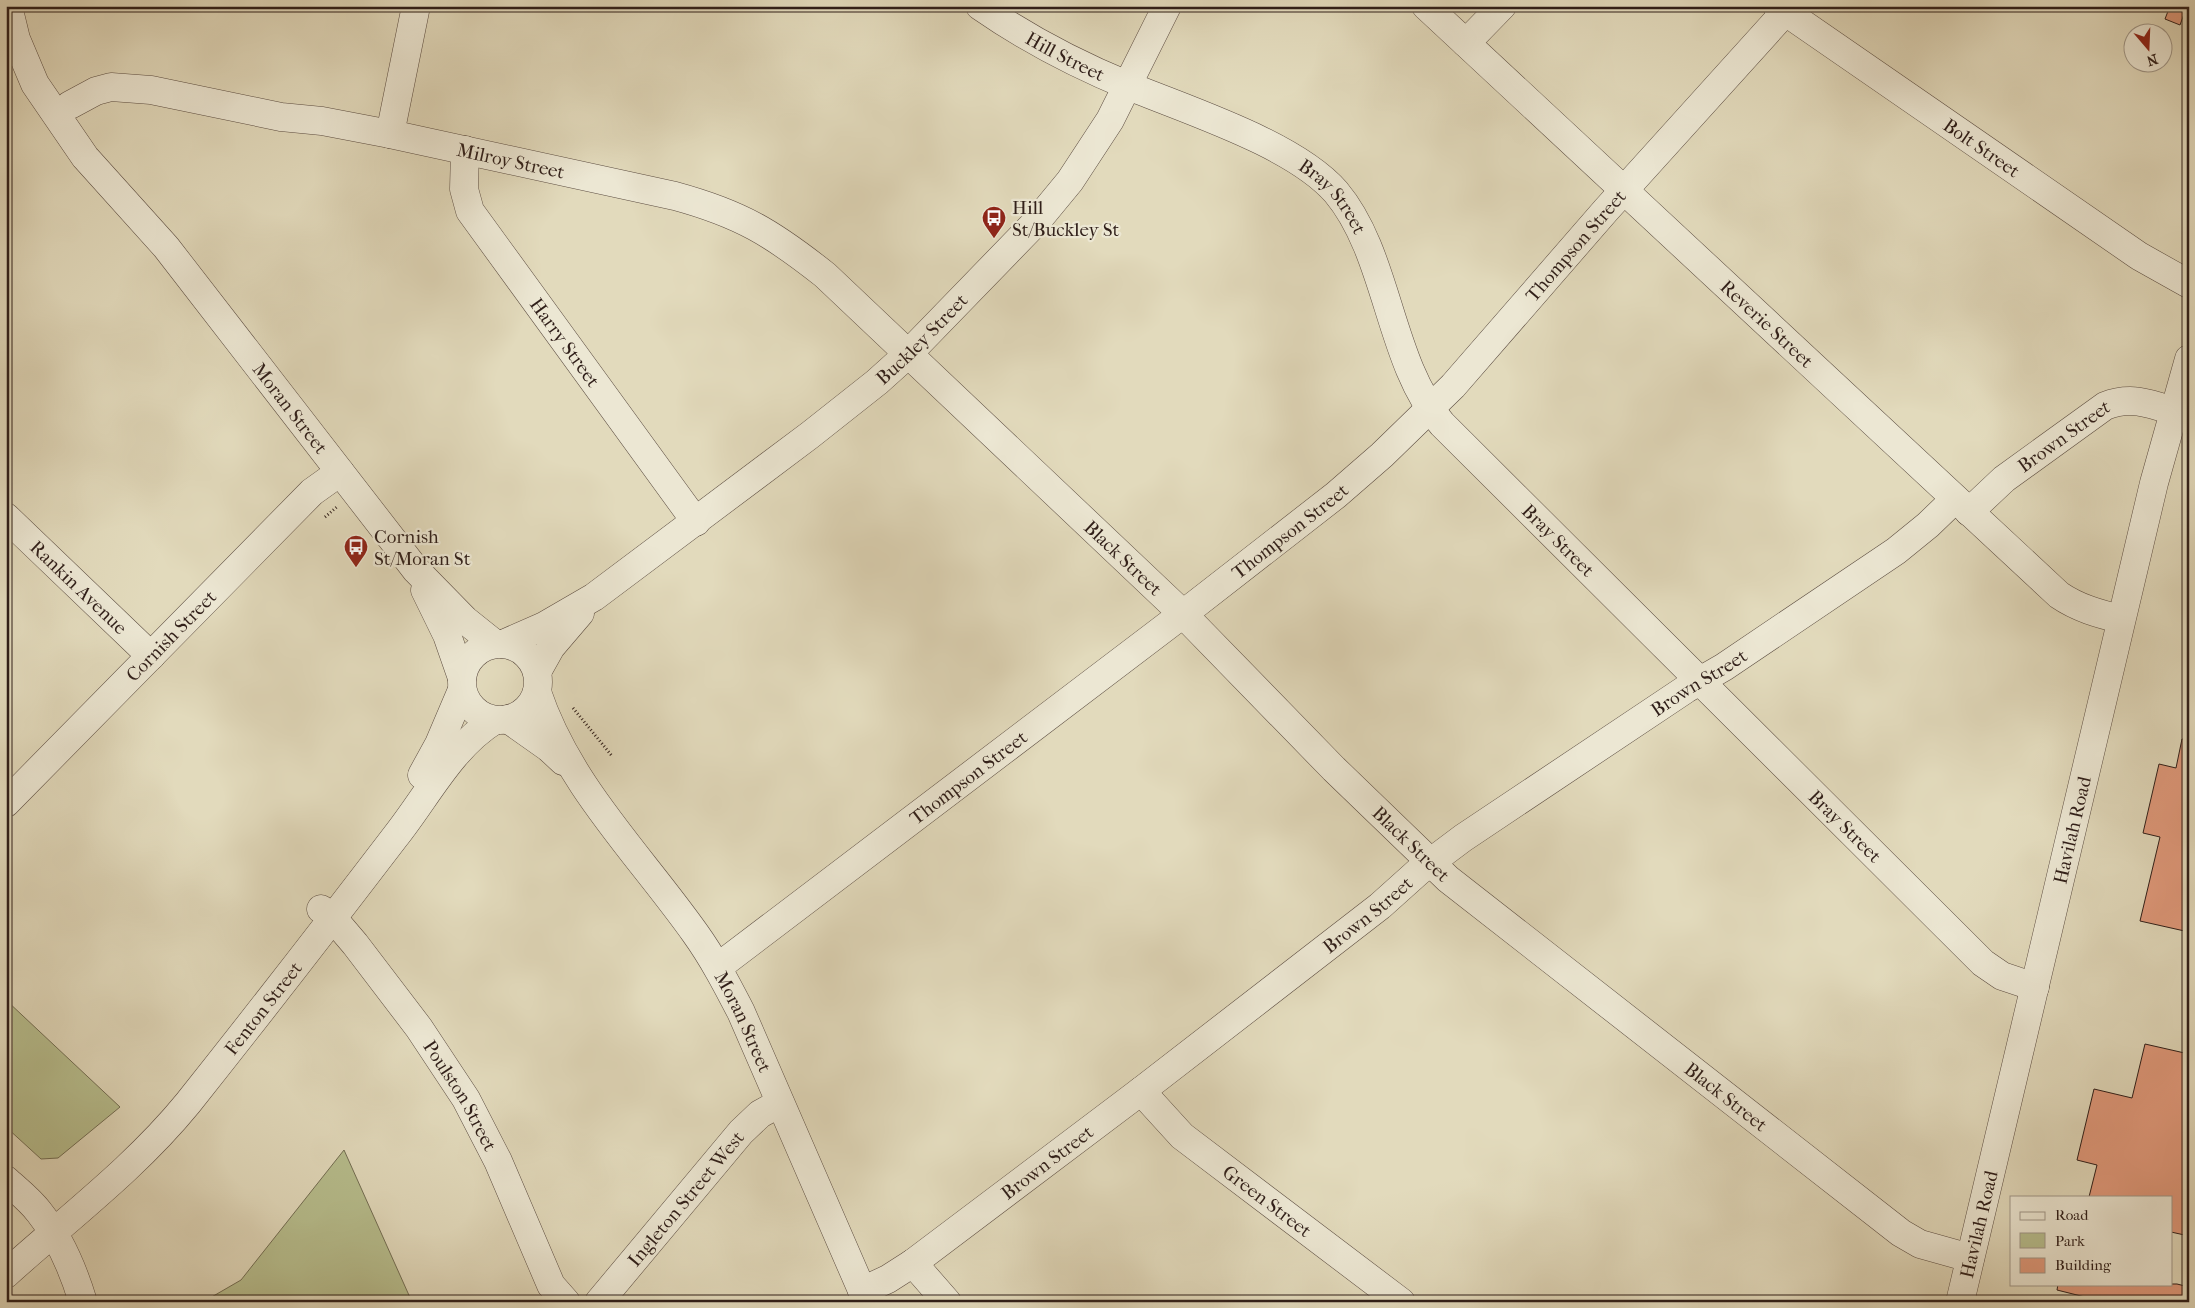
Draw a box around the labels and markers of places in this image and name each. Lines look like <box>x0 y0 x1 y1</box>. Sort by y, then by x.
place label: Hill St/Buckley St <box>1012 197 1120 241</box>
bus stop icon: Hill St/Buckley St <box>981 205 1007 239</box>
place label: Cornish St/Moran St <box>374 526 471 570</box>
bus stop icon: Cornish St/Moran St <box>343 534 369 568</box>

